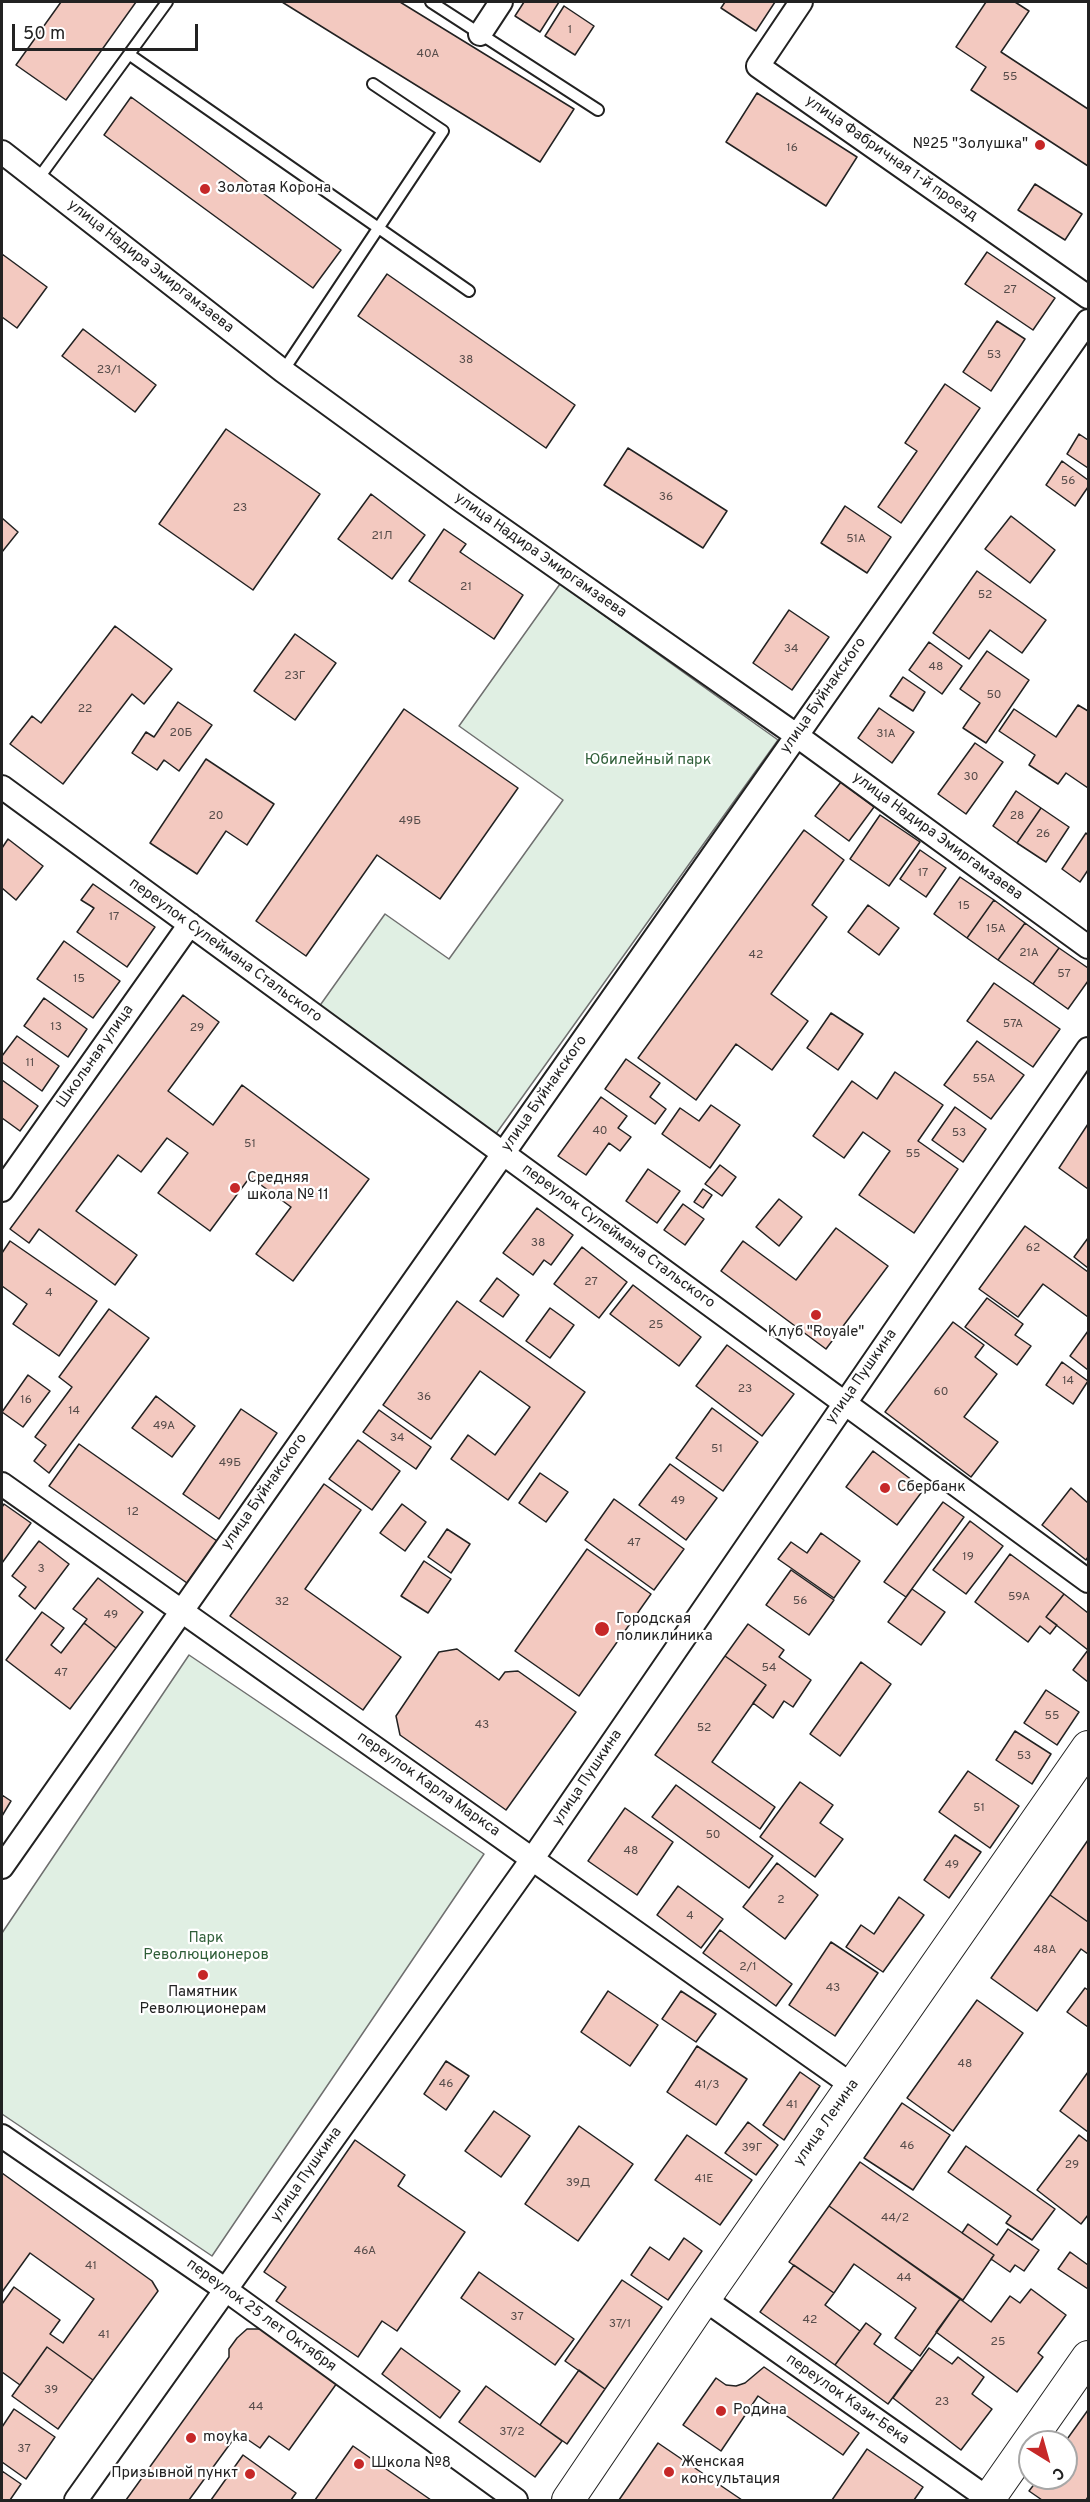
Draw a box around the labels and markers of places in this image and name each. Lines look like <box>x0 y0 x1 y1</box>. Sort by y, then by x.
place label: №25 "Золушка" <box>913 136 1028 154</box>
marker: №25 "Золушка" <box>1033 138 1047 152</box>
place label: Золотая Корона <box>217 180 331 198</box>
marker: Золотая Корона <box>198 182 212 196</box>
place label: Средняя школа № 11 <box>247 1170 329 1205</box>
marker: Средняя школа № 11 <box>228 1181 242 1195</box>
marker: Клуб "Royale" <box>809 1308 823 1322</box>
place label: Клуб "Royale" <box>768 1324 864 1342</box>
place label: Сбербанк <box>897 1479 966 1497</box>
marker: Сбербанк <box>878 1481 892 1495</box>
place label: Городская поликлиника <box>616 1611 713 1646</box>
marker: Городская поликлиника <box>593 1620 611 1638</box>
marker: Памятник Революционерам <box>196 1968 210 1982</box>
place label: Памятник Революционерам <box>140 1984 266 2019</box>
place label: Родина <box>733 2402 787 2420</box>
marker: Родина <box>714 2404 728 2418</box>
place label: moyka <box>203 2429 248 2447</box>
marker: moyka <box>184 2431 198 2445</box>
place label: Женская консультация <box>681 2454 780 2489</box>
place label: Школа №8 <box>371 2455 451 2473</box>
marker: Школа №8 <box>352 2457 366 2471</box>
place label: Призывной пункт <box>111 2465 238 2483</box>
marker: Женская консультация <box>662 2465 676 2479</box>
marker: Призывной пункт <box>243 2467 257 2481</box>

